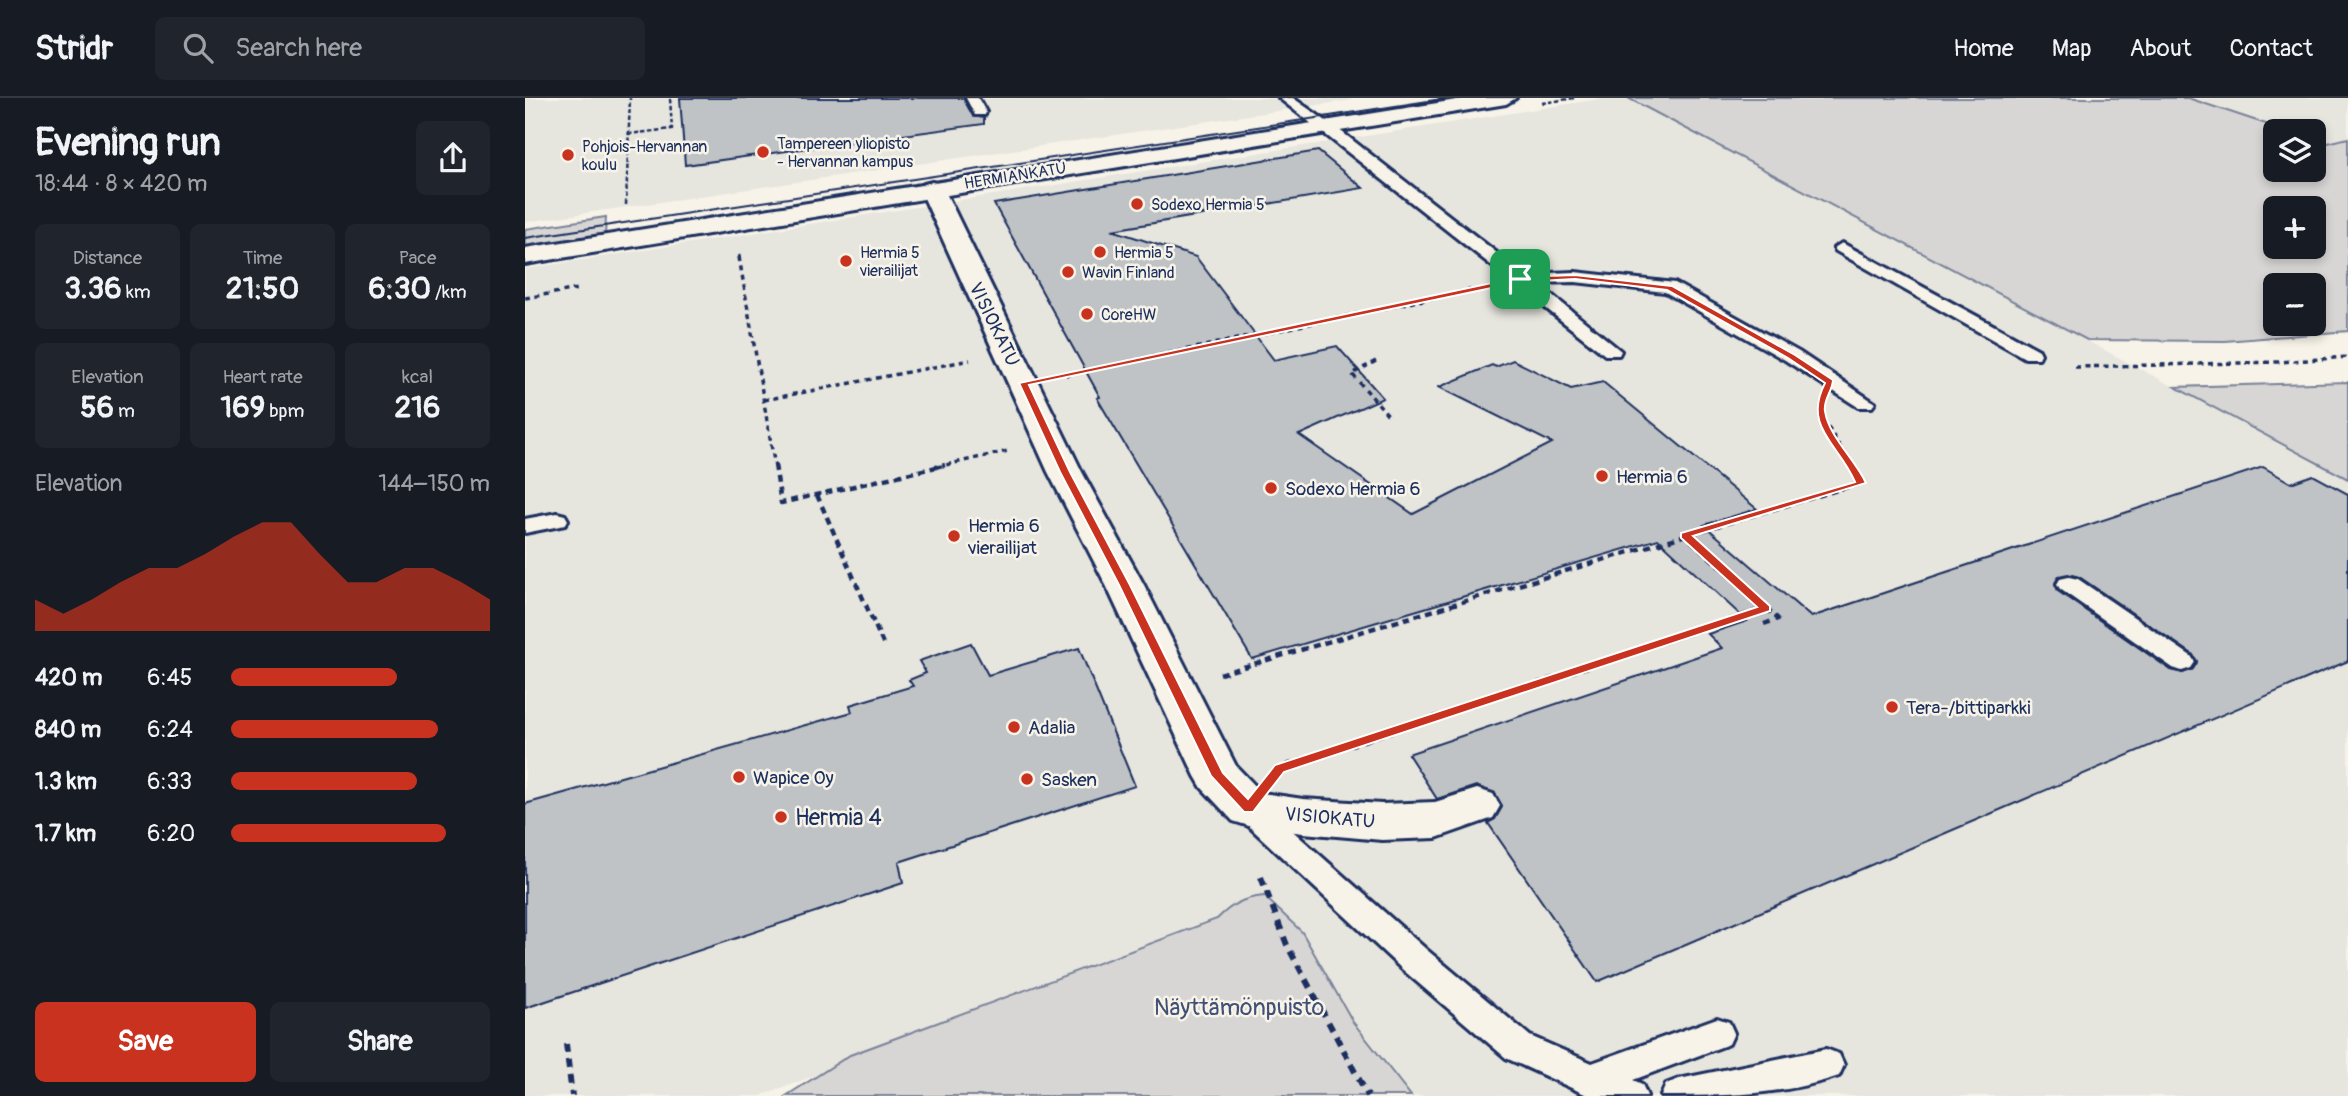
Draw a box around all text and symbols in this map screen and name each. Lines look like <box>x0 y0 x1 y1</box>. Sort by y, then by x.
search box <box>155 17 645 80</box>
text: Stridr <box>35 28 113 69</box>
icon: search <box>179 29 217 67</box>
text: Search here <box>235 32 362 64</box>
text: Home <box>1953 34 2014 63</box>
text: Map <box>2052 34 2092 63</box>
text: About <box>2130 34 2192 63</box>
text: Contact <box>2230 34 2313 63</box>
text: Evening run <box>35 119 221 167</box>
map controls <box>2263 119 2326 336</box>
button: layers <box>2263 119 2326 182</box>
button: share <box>416 121 490 195</box>
place label: Tampereen yliopisto - Hervannan kampus <box>777 134 913 172</box>
place label: Pohjois-Hervannan koulu <box>582 137 707 175</box>
marker: Tampereen yliopisto - Hervannan kampus <box>755 144 771 160</box>
marker: Pohjois-Hervannan koulu <box>560 147 576 163</box>
street label: HERMIANKATU <box>963 158 1068 194</box>
text: 18:44 · 8 × 420 m <box>35 169 207 198</box>
place label: Sodexo Hermia 5 <box>1151 195 1265 215</box>
marker: Sodexo Hermia 5 <box>1129 196 1145 212</box>
button: + <box>2263 196 2326 259</box>
place label: Hermia 5 vierailijat <box>859 243 920 281</box>
place label: Hermia 5 <box>1114 243 1174 263</box>
marker: Hermia 5 <box>1092 244 1108 260</box>
text: Distance <box>73 246 142 270</box>
text: Time <box>243 246 282 270</box>
text: Pace <box>399 246 436 270</box>
pin <box>1490 249 1550 309</box>
marker: Hermia 5 vierailijat <box>838 253 854 269</box>
icon: arrive <box>1501 260 1539 298</box>
place label: Wavin Finland <box>1082 263 1175 283</box>
marker: Wavin Finland <box>1060 264 1076 280</box>
text: 3.36 <box>64 270 122 307</box>
text: 21:50 <box>226 270 299 307</box>
text: 6:30 <box>368 270 431 307</box>
button: − <box>2263 273 2326 336</box>
street label: VISIOKATU <box>963 278 1025 370</box>
text: km <box>122 280 151 304</box>
text: /km <box>431 280 467 304</box>
place label: CoreHW <box>1101 305 1157 325</box>
marker: CoreHW <box>1079 306 1095 322</box>
text: Elevation <box>71 365 144 389</box>
text: Heart rate <box>222 365 303 389</box>
text: kcal <box>402 365 433 389</box>
text: 56 <box>80 389 114 426</box>
text: 169 <box>221 389 265 426</box>
text: 216 <box>395 389 440 426</box>
text: m <box>114 399 135 423</box>
text: bpm <box>265 399 304 423</box>
place label: Hermia 6 <box>1616 465 1688 489</box>
marker: Hermia 6 <box>1594 468 1610 484</box>
text: Elevation <box>35 469 123 498</box>
text: 144–150 m <box>378 469 490 498</box>
place label: Sodexo Hermia 6 <box>1285 477 1421 501</box>
marker: Sodexo Hermia 6 <box>1263 480 1279 496</box>
place label: Hermia 6 vierailijat <box>967 514 1040 560</box>
marker: Hermia 6 vierailijat <box>946 528 962 544</box>
text: 420 m <box>35 663 102 692</box>
text: 6:45 <box>147 663 192 692</box>
place label: Tera-/bittiparkki <box>1906 696 2031 720</box>
marker: Tera-/bittiparkki <box>1884 699 1900 715</box>
text: 840 m <box>35 715 101 744</box>
text: 6:24 <box>147 715 193 744</box>
place label: Adalia <box>1028 716 1075 740</box>
marker: Adalia <box>1006 719 1022 735</box>
place label: Wapice Oy <box>753 766 834 790</box>
text: 1.3 km <box>35 767 97 796</box>
text: 6:33 <box>147 767 192 796</box>
place label: Sasken <box>1041 768 1097 792</box>
marker: Wapice Oy <box>731 769 747 785</box>
marker: Sasken <box>1019 771 1035 787</box>
street label: VISIOKATU <box>1284 802 1376 834</box>
place label: Hermia 4 <box>795 803 882 832</box>
marker: Hermia 4 <box>773 809 789 825</box>
text: 1.7 km <box>35 819 96 848</box>
text: 6:20 <box>147 819 195 848</box>
park label: Näyttämönpuisto <box>1154 993 1324 1022</box>
button: Save <box>35 1002 256 1082</box>
button: Share <box>270 1002 490 1082</box>

